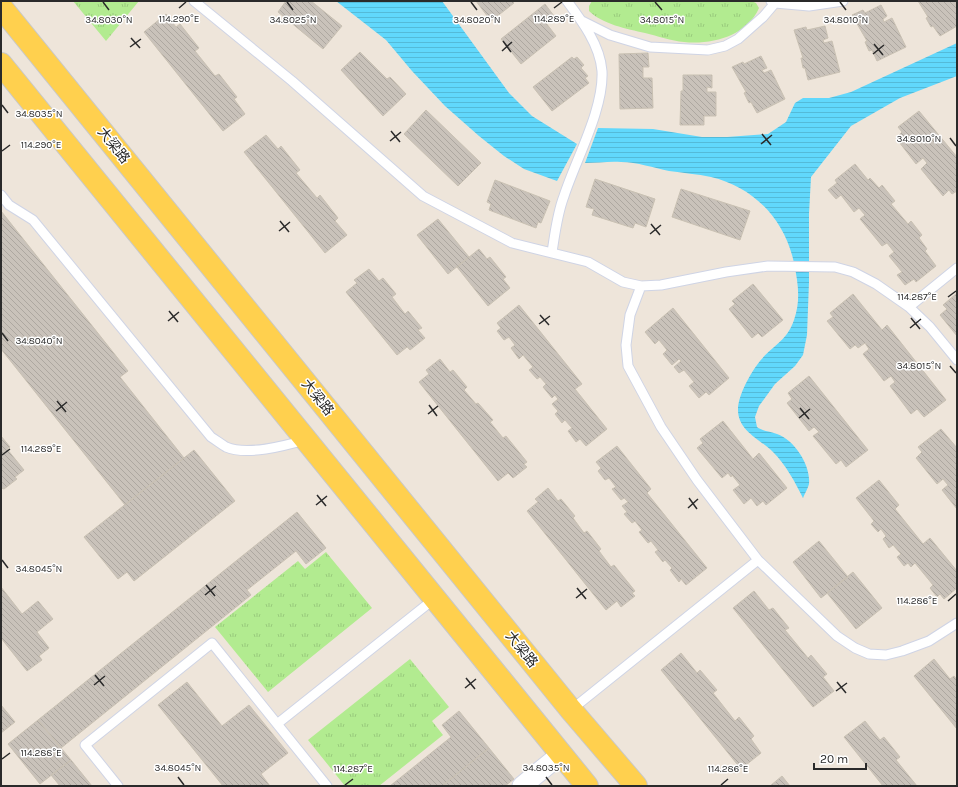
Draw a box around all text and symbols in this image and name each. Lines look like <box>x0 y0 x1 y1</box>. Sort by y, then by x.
text: 114.290°E <box>159 13 199 25</box>
text: 114.289°E <box>534 13 574 25</box>
text: 34.8030°N <box>85 14 133 26</box>
text: 34.8025°N <box>269 14 317 26</box>
text: 34.8020°N <box>453 14 501 26</box>
text: 34.8015°N <box>640 14 684 26</box>
text: 34.8010°N <box>824 14 868 26</box>
text: 34.8035°N <box>15 108 63 120</box>
street label: 大梁路 <box>94 124 133 167</box>
text: 34.8010°N <box>897 133 941 145</box>
text: 114.290°E <box>21 139 61 151</box>
text: 114.287°E <box>897 291 937 303</box>
text: 34.8040°N <box>15 335 63 347</box>
text: 34.8015°N <box>897 360 941 372</box>
street label: 大梁路 <box>298 376 337 419</box>
text: 114.289°E <box>21 443 61 455</box>
text: 34.8045°N <box>16 563 62 575</box>
text: 114.286°E <box>897 595 937 607</box>
street label: 大梁路 <box>502 628 541 671</box>
scale bar <box>814 745 866 771</box>
text: 114.288°E <box>20 747 62 759</box>
text: 20 m <box>820 752 848 766</box>
text: 34.8045°N <box>155 762 201 774</box>
text: 34.8035°N <box>522 762 570 774</box>
text: 114.287°E <box>333 763 373 775</box>
text: 114.286°E <box>708 763 748 775</box>

